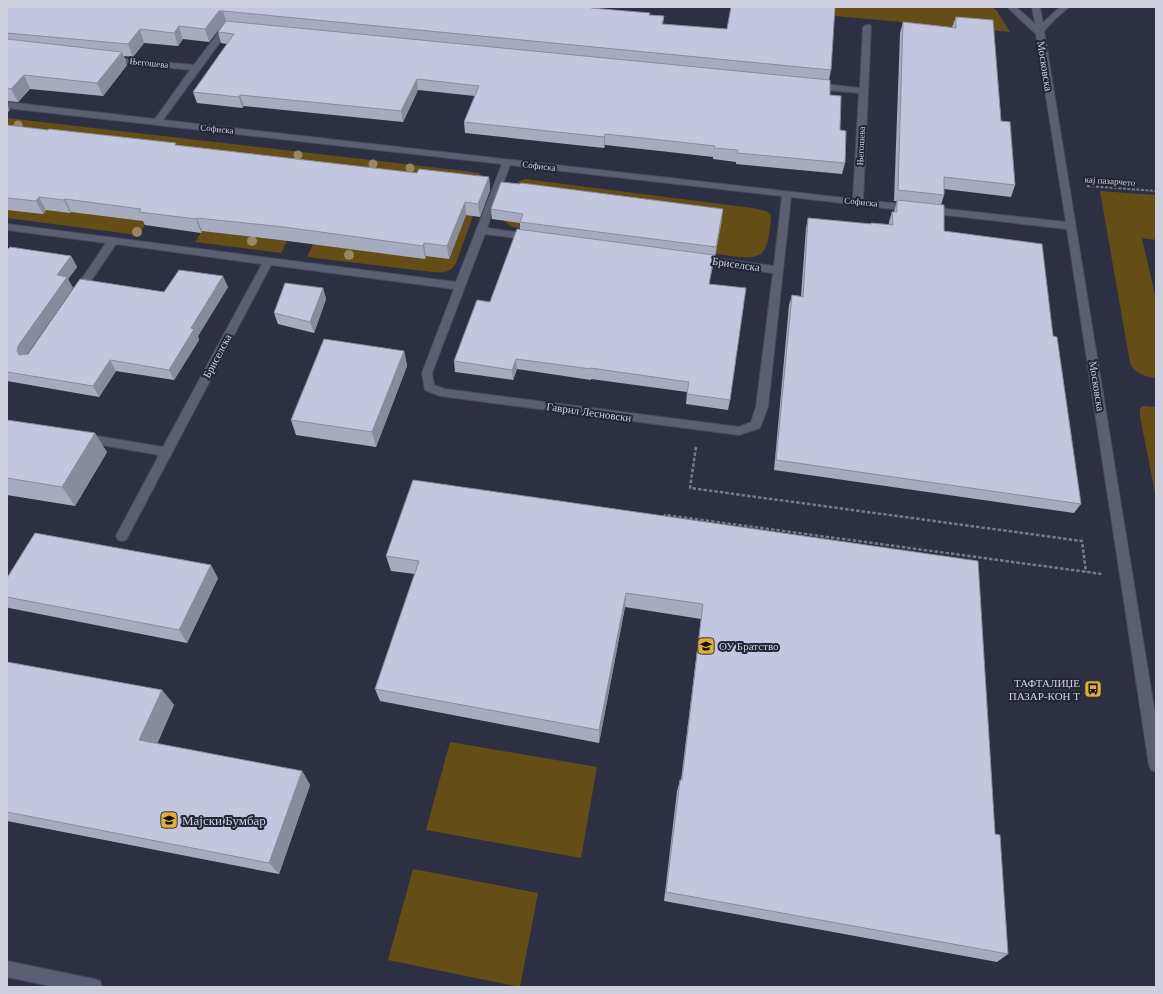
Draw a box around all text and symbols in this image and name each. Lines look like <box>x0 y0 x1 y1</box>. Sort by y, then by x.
street label: Московска <box>1035 40 1055 92</box>
street label: Његошева <box>129 56 169 70</box>
street label: Софиска <box>200 122 234 136</box>
street label: Његошева <box>855 126 867 166</box>
street label: Софиска <box>522 159 556 173</box>
street label: кај пазарчето <box>1084 174 1136 188</box>
street label: Софиска <box>844 195 878 209</box>
street label: Бриселска <box>711 255 761 273</box>
street label: Бриселска <box>200 332 234 380</box>
street label: Московска <box>1087 360 1107 412</box>
street label: Гаврил Лесновски <box>546 400 632 424</box>
school or university icon: ОУ Братство <box>696 636 716 656</box>
place label: ОУ Братство <box>719 640 779 652</box>
place label: ТАФТАЛИЏЕ ПАЗАР-КОН Т <box>1009 677 1080 702</box>
bus stop icon: ТАФТАЛИЏЕ ПАЗАР-КОН Т <box>1083 679 1103 699</box>
school or university icon: Мајски Бумбар <box>159 810 179 830</box>
place label: Мајски Бумбар <box>182 813 266 828</box>

